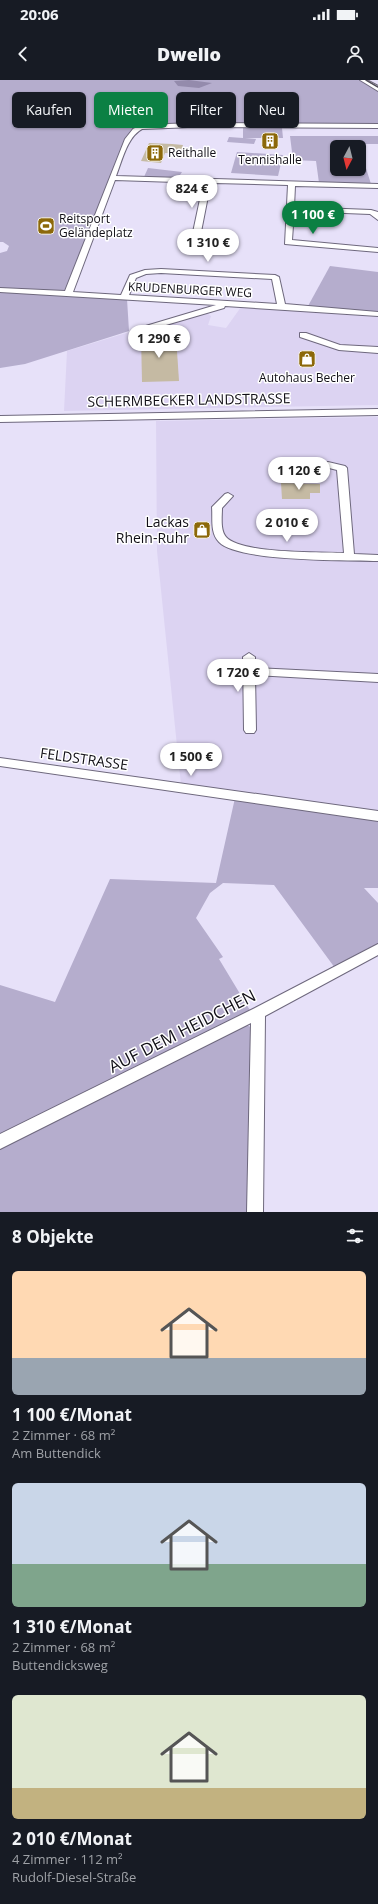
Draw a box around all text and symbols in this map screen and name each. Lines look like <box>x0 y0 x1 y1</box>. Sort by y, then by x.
text: 20:06 <box>20 4 59 24</box>
text: Dwello <box>157 42 221 66</box>
icon: back <box>12 43 34 65</box>
icon: person <box>344 43 366 65</box>
chip: Kaufen <box>12 92 86 128</box>
chip: Mieten <box>94 92 168 128</box>
chip: Filter <box>176 92 236 128</box>
chip: Neu <box>244 92 299 128</box>
building icon: Tennishalle <box>260 131 280 151</box>
north arrow <box>330 140 366 176</box>
map controls <box>330 140 366 176</box>
building icon: Reithalle <box>145 143 165 163</box>
place label: Reithalle <box>168 144 217 161</box>
place label: Tennishalle <box>238 151 302 168</box>
pin: 824 € <box>164 175 220 209</box>
text: 824 € <box>175 179 209 197</box>
pin: 1 100 € <box>276 201 350 235</box>
text: 1 100 € <box>291 205 335 223</box>
place label: Reitsport Geländeplatz <box>59 210 133 241</box>
sports icon: Reitsport Geländeplatz <box>36 216 56 236</box>
pin: 1 310 € <box>171 229 245 263</box>
text: 1 310 € <box>186 233 230 251</box>
street label: KRUDENBURGER WEG <box>128 278 252 301</box>
pin: 1 290 € <box>122 325 196 359</box>
text: 1 290 € <box>137 329 181 347</box>
shop icon: Autohaus Becher <box>297 349 317 369</box>
place label: Autohaus Becher <box>259 369 355 386</box>
street label: SCHERMBECKER LANDSTRASSE <box>87 388 291 411</box>
pin: 1 120 € <box>262 457 336 491</box>
text: 1 120 € <box>277 461 321 479</box>
pin: 2 010 € <box>250 509 324 543</box>
place label: Lackas Rhein-Ruhr <box>116 512 189 547</box>
text: 2 010 € <box>265 513 309 531</box>
shop icon: Lackas Rhein-Ruhr <box>192 520 212 540</box>
pin: 1 720 € <box>201 659 275 693</box>
text: 1 720 € <box>216 663 260 681</box>
street label: FELDSTRASSE <box>39 743 129 774</box>
pin: 1 500 € <box>154 743 228 777</box>
text: 1 500 € <box>169 747 213 765</box>
street label: AUF DEM HEIDCHEN <box>104 983 259 1078</box>
text: 8 Objekte <box>12 1225 94 1248</box>
icon: filters <box>344 1225 366 1247</box>
icon: home <box>153 1297 225 1369</box>
text: 1 100 €/Monat <box>12 1403 132 1426</box>
text: 2 Zimmer · 68 m² <box>12 1426 115 1444</box>
text: Am Buttendick <box>12 1444 101 1462</box>
icon: home <box>153 1509 225 1581</box>
text: 1 310 €/Monat <box>12 1615 132 1638</box>
text: 2 Zimmer · 68 m² <box>12 1638 115 1656</box>
text: Buttendicksweg <box>12 1656 108 1674</box>
icon: home <box>153 1721 225 1793</box>
text: 2 010 €/Monat <box>12 1827 132 1850</box>
text: 4 Zimmer · 112 m² <box>12 1850 123 1868</box>
text: Rudolf-Diesel-Straße <box>12 1868 136 1886</box>

